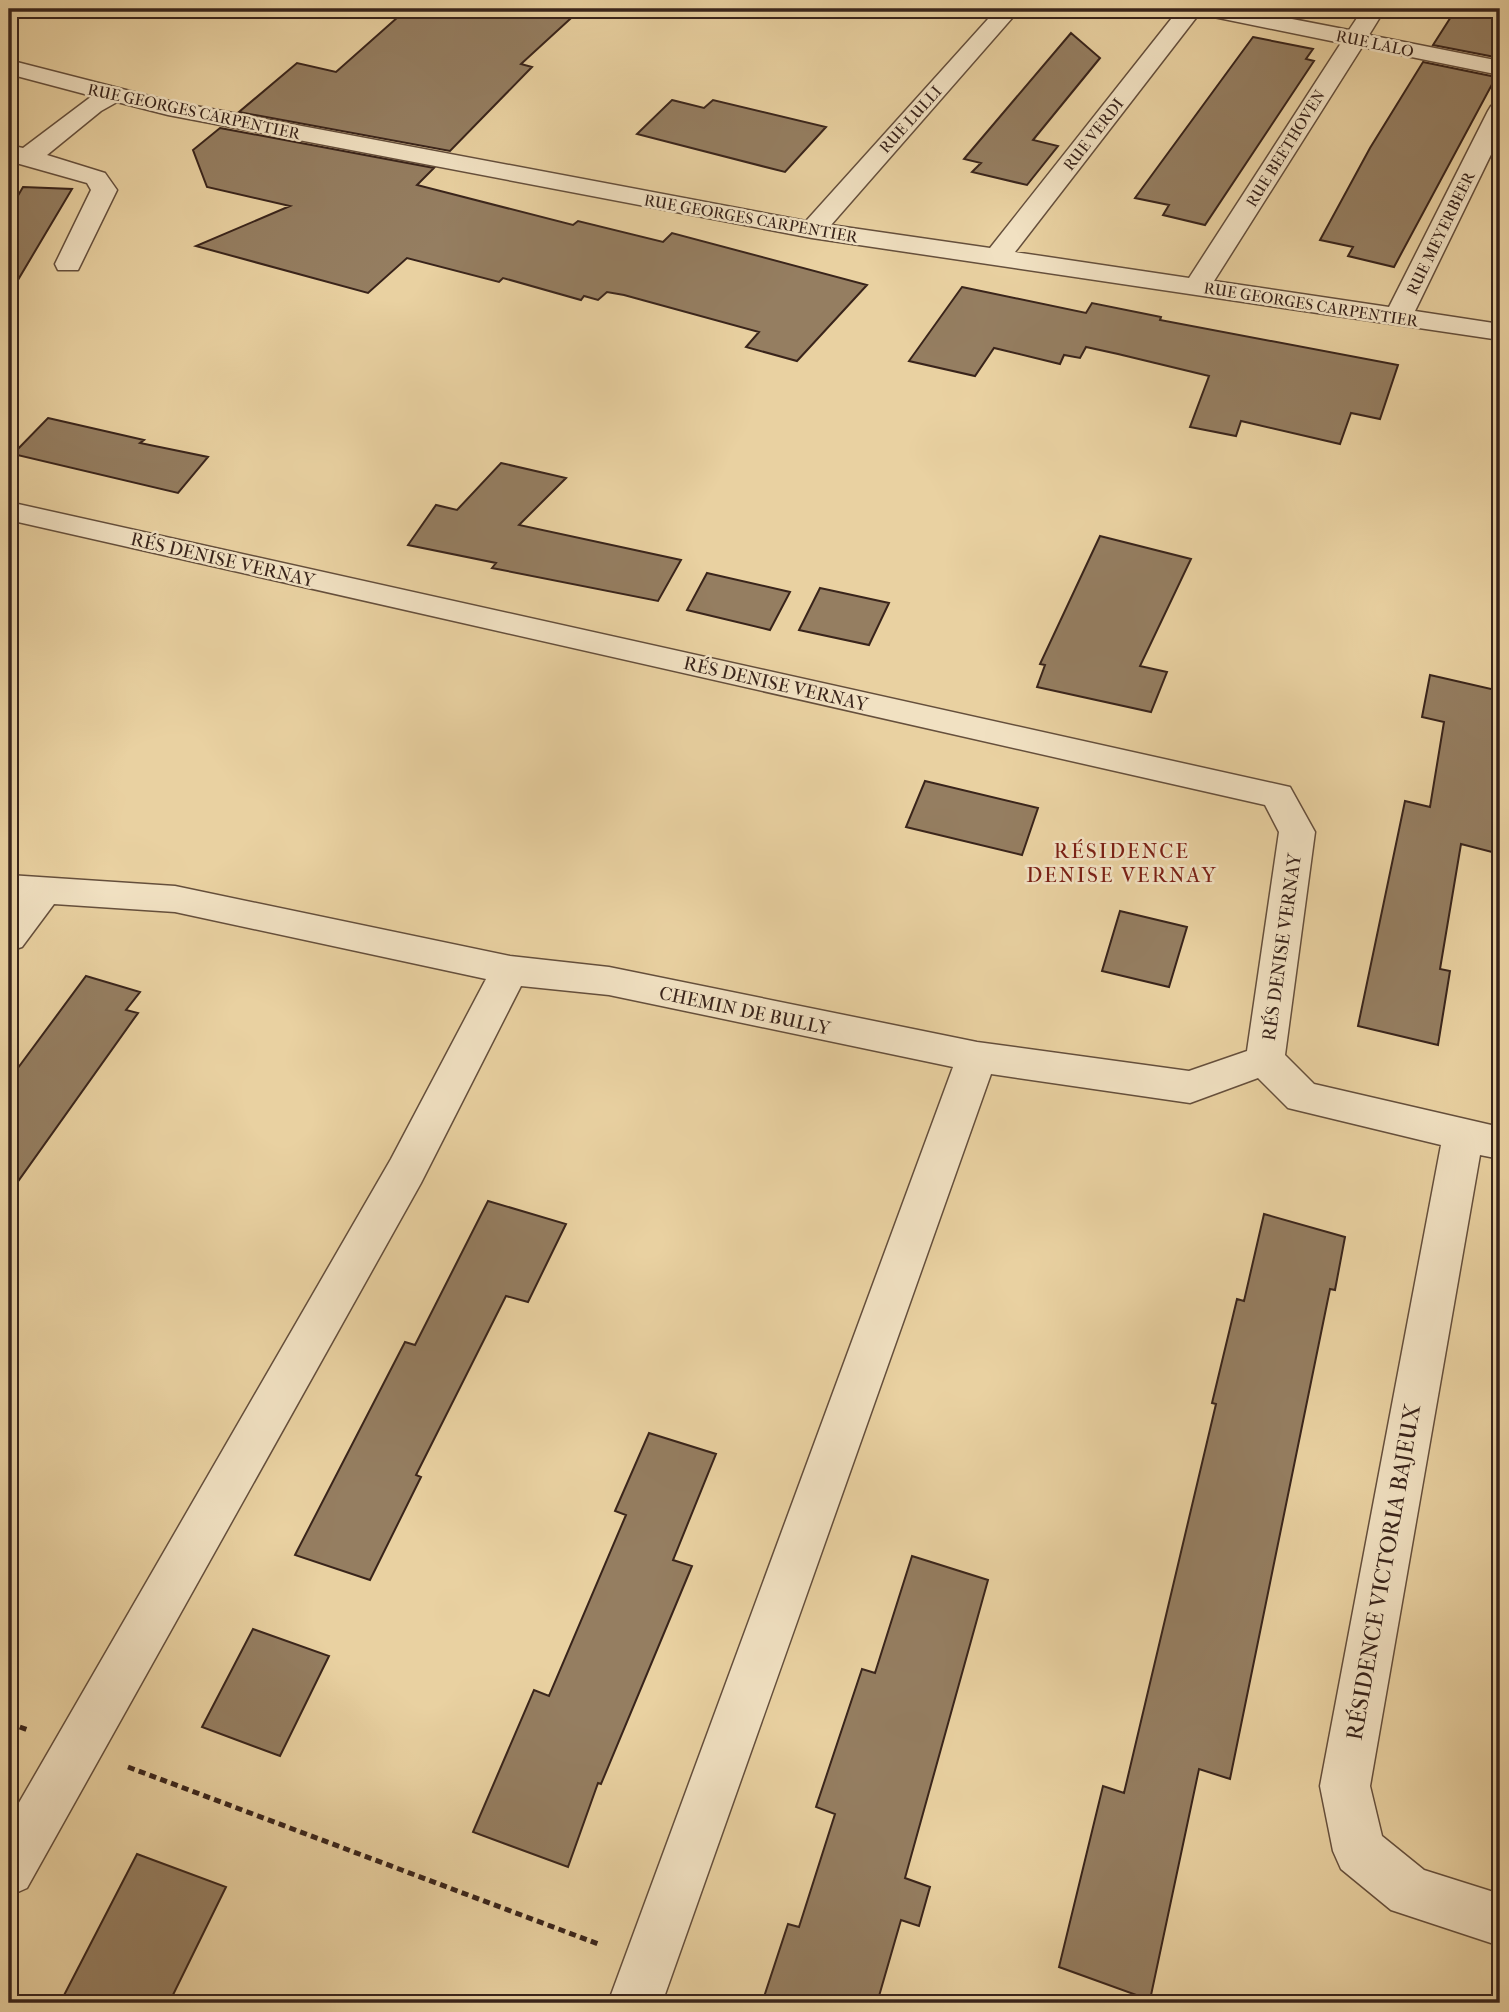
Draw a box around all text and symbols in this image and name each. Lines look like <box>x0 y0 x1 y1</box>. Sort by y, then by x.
street label: RUE LALO <box>1334 26 1416 61</box>
street label: RUE GEORGES CARPENTIER <box>86 80 303 144</box>
street label: RUE LULLI <box>875 82 946 157</box>
street label: RUE BEETHOVEN <box>1242 86 1329 210</box>
street label: RUE VERDI <box>1059 94 1128 174</box>
street label: RUE MEYERBEER <box>1402 167 1479 298</box>
street label: RUE GEORGES CARPENTIER <box>643 190 861 247</box>
street label: RUE GEORGES CARPENTIER <box>1202 278 1421 331</box>
street label: RÉS DENISE VERNAY <box>128 528 318 592</box>
street label: RÉS DENISE VERNAY <box>681 652 871 716</box>
district label: RÉSIDENCE DENISE VERNAY <box>1026 839 1218 887</box>
street label: RÉS DENISE VERNAY <box>1258 851 1306 1042</box>
street label: CHEMIN DE BULLY <box>657 982 833 1040</box>
street label: RÉSIDENCE VICTORIA BAJEUX <box>1341 1402 1426 1742</box>

